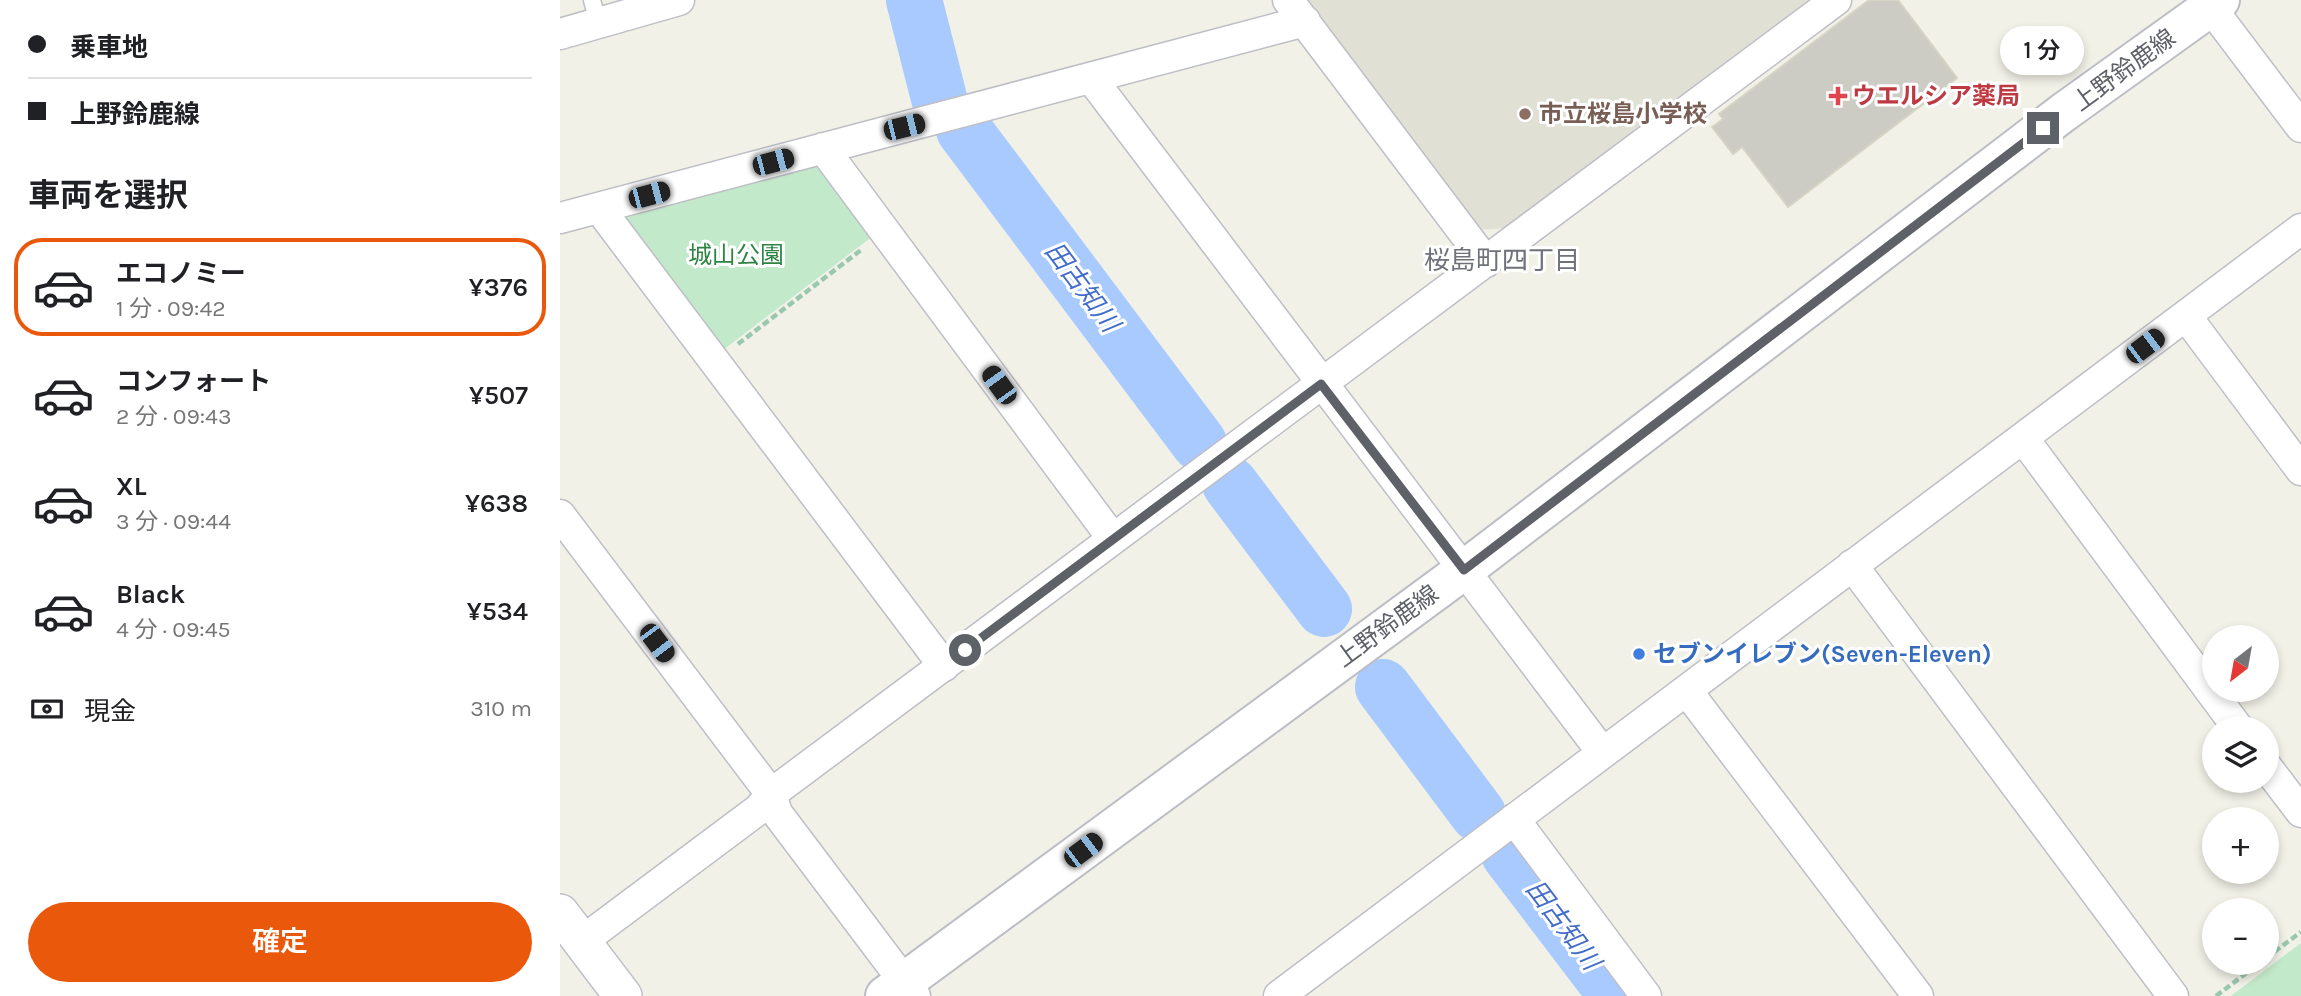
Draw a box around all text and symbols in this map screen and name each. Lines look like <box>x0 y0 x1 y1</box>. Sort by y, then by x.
street label: 上野鈴鹿線 <box>2067 23 2181 117</box>
callout: 1 分 <box>2001 26 2085 76</box>
text: 乗車地 <box>70 32 148 63</box>
text: 1 分 <box>2024 37 2060 64</box>
place label: ウエルシア薬局 <box>1852 82 2020 110</box>
marker: ウエルシア薬局 <box>1830 88 1846 104</box>
text: 上野鈴鹿線 <box>70 99 200 130</box>
place label: 市立桜島小学校 <box>1539 100 1707 128</box>
marker: 市立桜島小学校 <box>1517 106 1533 122</box>
car <box>882 112 927 142</box>
route end <box>2027 112 2059 144</box>
car <box>750 146 797 178</box>
text: 車両を選択 <box>28 177 188 214</box>
car <box>626 179 673 211</box>
water label: 田古知川 <box>1038 236 1127 340</box>
park label: 城山公園 <box>688 241 784 269</box>
district label: 桜島町四丁目 <box>1424 245 1580 276</box>
icon: car <box>32 256 95 319</box>
text: エコノミー <box>116 258 246 289</box>
text: ¥376 <box>469 272 528 303</box>
text: 1 分 · 09:42 <box>116 295 226 322</box>
car <box>2122 325 2169 367</box>
car <box>979 362 1020 408</box>
icon: car <box>32 364 95 427</box>
text: コンフォート <box>116 366 271 397</box>
text: ¥507 <box>469 380 528 411</box>
text: 2 分 · 09:43 <box>116 403 232 430</box>
text: XL <box>116 471 147 502</box>
icon: car <box>32 472 95 535</box>
text: ¥638 <box>465 488 528 519</box>
text: 3 分 · 09:44 <box>116 508 231 535</box>
text: Black <box>116 579 185 610</box>
street label: 上野鈴鹿線 <box>1330 579 1444 673</box>
icon: car <box>32 580 95 643</box>
text: ¥534 <box>467 596 528 627</box>
text: 4 分 · 09:45 <box>116 616 230 643</box>
car <box>636 620 679 666</box>
north arrow <box>2202 625 2278 702</box>
map controls <box>2202 625 2279 975</box>
route start <box>949 634 981 666</box>
place label: セブンイレブン(Seven-Eleven) <box>1653 640 1992 668</box>
marker: セブンイレブン(Seven-Eleven) <box>1631 646 1647 662</box>
icon: cash <box>28 690 66 728</box>
text: 310 m <box>470 695 532 722</box>
text: 現金 <box>84 696 136 727</box>
button: layers <box>2202 716 2279 793</box>
button: + <box>2202 807 2279 884</box>
car <box>1060 829 1107 871</box>
water label: 田古知川 <box>1519 874 1608 978</box>
button: − <box>2202 898 2279 975</box>
button: 確定 <box>28 902 532 982</box>

